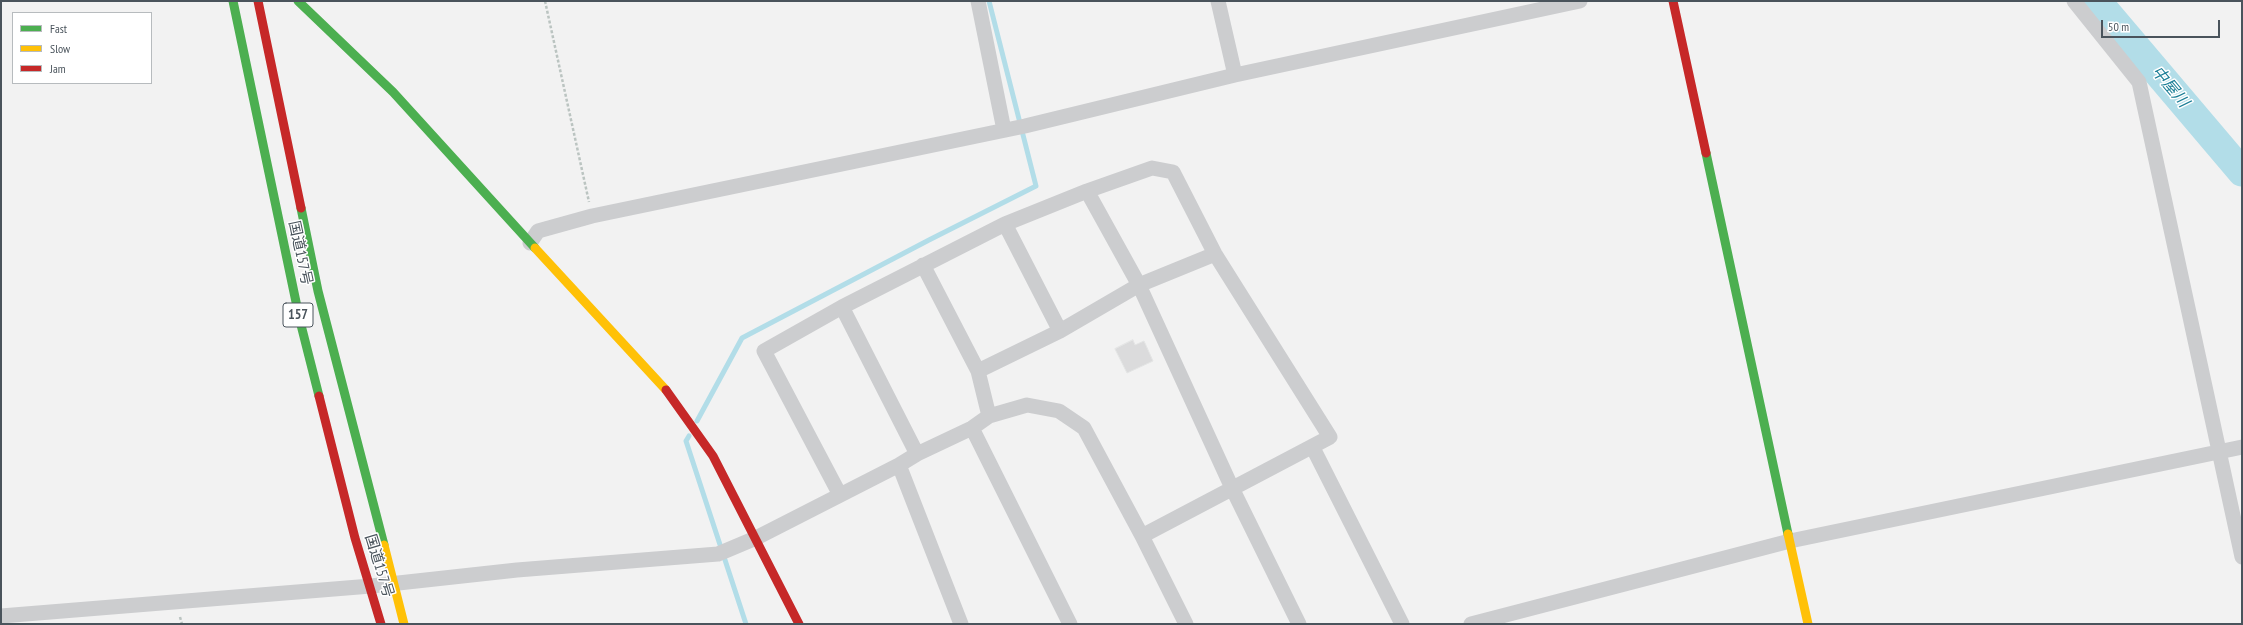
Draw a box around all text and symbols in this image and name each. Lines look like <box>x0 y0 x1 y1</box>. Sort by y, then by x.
legend <box>12 12 152 84</box>
scale bar <box>2103 12 2222 38</box>
text: 50 m <box>2108 19 2129 34</box>
text: Fast <box>50 21 67 36</box>
text: Slow <box>50 41 70 56</box>
text: Jam <box>50 61 66 76</box>
water label: 中屋川 <box>2147 62 2193 112</box>
street label: 国道157号 <box>284 219 316 287</box>
road number: 157 <box>283 303 313 327</box>
street label: 国道157号 <box>361 532 397 600</box>

